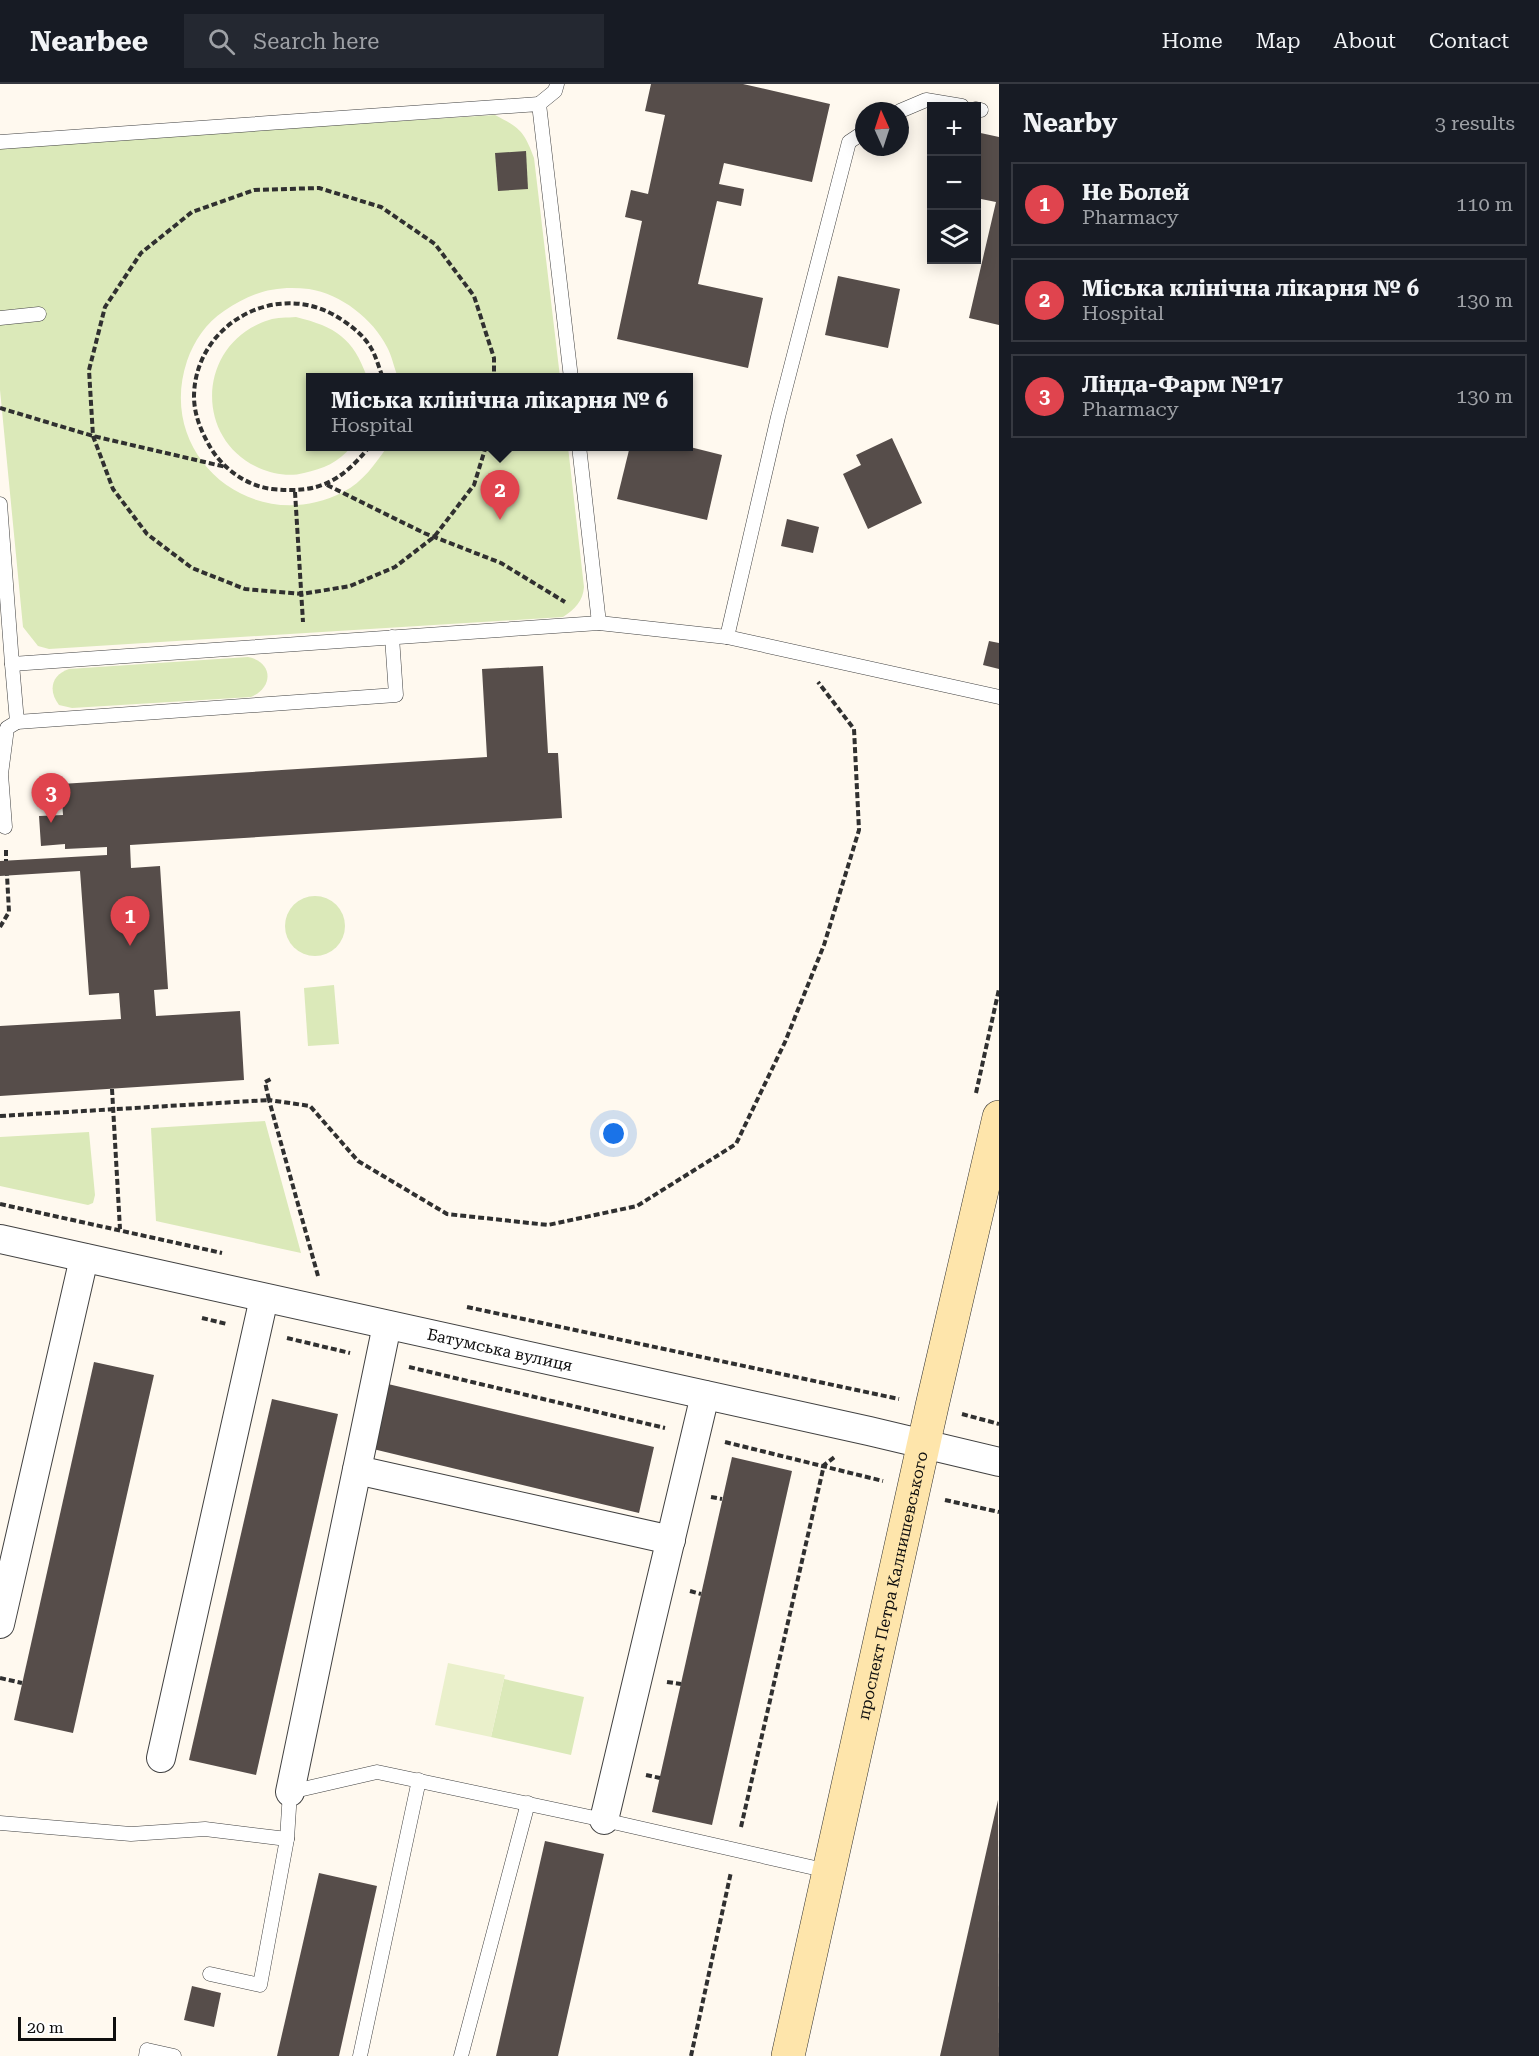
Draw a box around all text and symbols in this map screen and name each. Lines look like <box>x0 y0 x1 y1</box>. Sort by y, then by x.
search box <box>184 14 604 68</box>
text: Nearbee <box>30 25 148 58</box>
icon: search <box>205 25 238 58</box>
text: Search here <box>253 29 379 54</box>
text: Home <box>1162 29 1223 53</box>
text: Map <box>1256 29 1301 53</box>
text: About <box>1334 29 1396 53</box>
text: Contact <box>1429 29 1509 53</box>
north arrow <box>855 102 909 156</box>
map controls <box>927 102 981 264</box>
button: + <box>927 102 981 156</box>
text: Nearby <box>1023 108 1117 138</box>
text: 3 results <box>1435 111 1515 135</box>
button: − <box>927 156 981 210</box>
text: Не Болей <box>1082 180 1189 205</box>
text: 1 <box>1039 192 1050 216</box>
text: 110 m <box>1456 192 1513 216</box>
text: Pharmacy <box>1082 205 1179 229</box>
button: layers <box>927 210 981 264</box>
text: Міська клінічна лікарня № 6 <box>1082 276 1419 301</box>
text: 2 <box>1039 288 1050 312</box>
text: 130 m <box>1456 288 1513 312</box>
text: Hospital <box>1082 301 1164 325</box>
text: Лінда-Фарм №17 <box>1082 372 1283 397</box>
popup <box>306 373 693 451</box>
text: 3 <box>1039 384 1050 408</box>
text: 130 m <box>1456 384 1513 408</box>
text: Міська клінічна лікарня № 6 <box>331 388 668 413</box>
text: Pharmacy <box>1082 397 1179 421</box>
text: Hospital <box>331 413 413 437</box>
pin: 2 <box>480 470 520 520</box>
pin: 3 <box>32 774 70 823</box>
pin: 1 <box>110 896 150 946</box>
your location <box>599 1119 628 1148</box>
street label: Батумська вулиця <box>425 1324 574 1375</box>
street label: проспект Петра Калнишевського <box>853 1449 931 1721</box>
scale bar <box>18 2014 116 2042</box>
text: 20 m <box>27 2018 64 2037</box>

